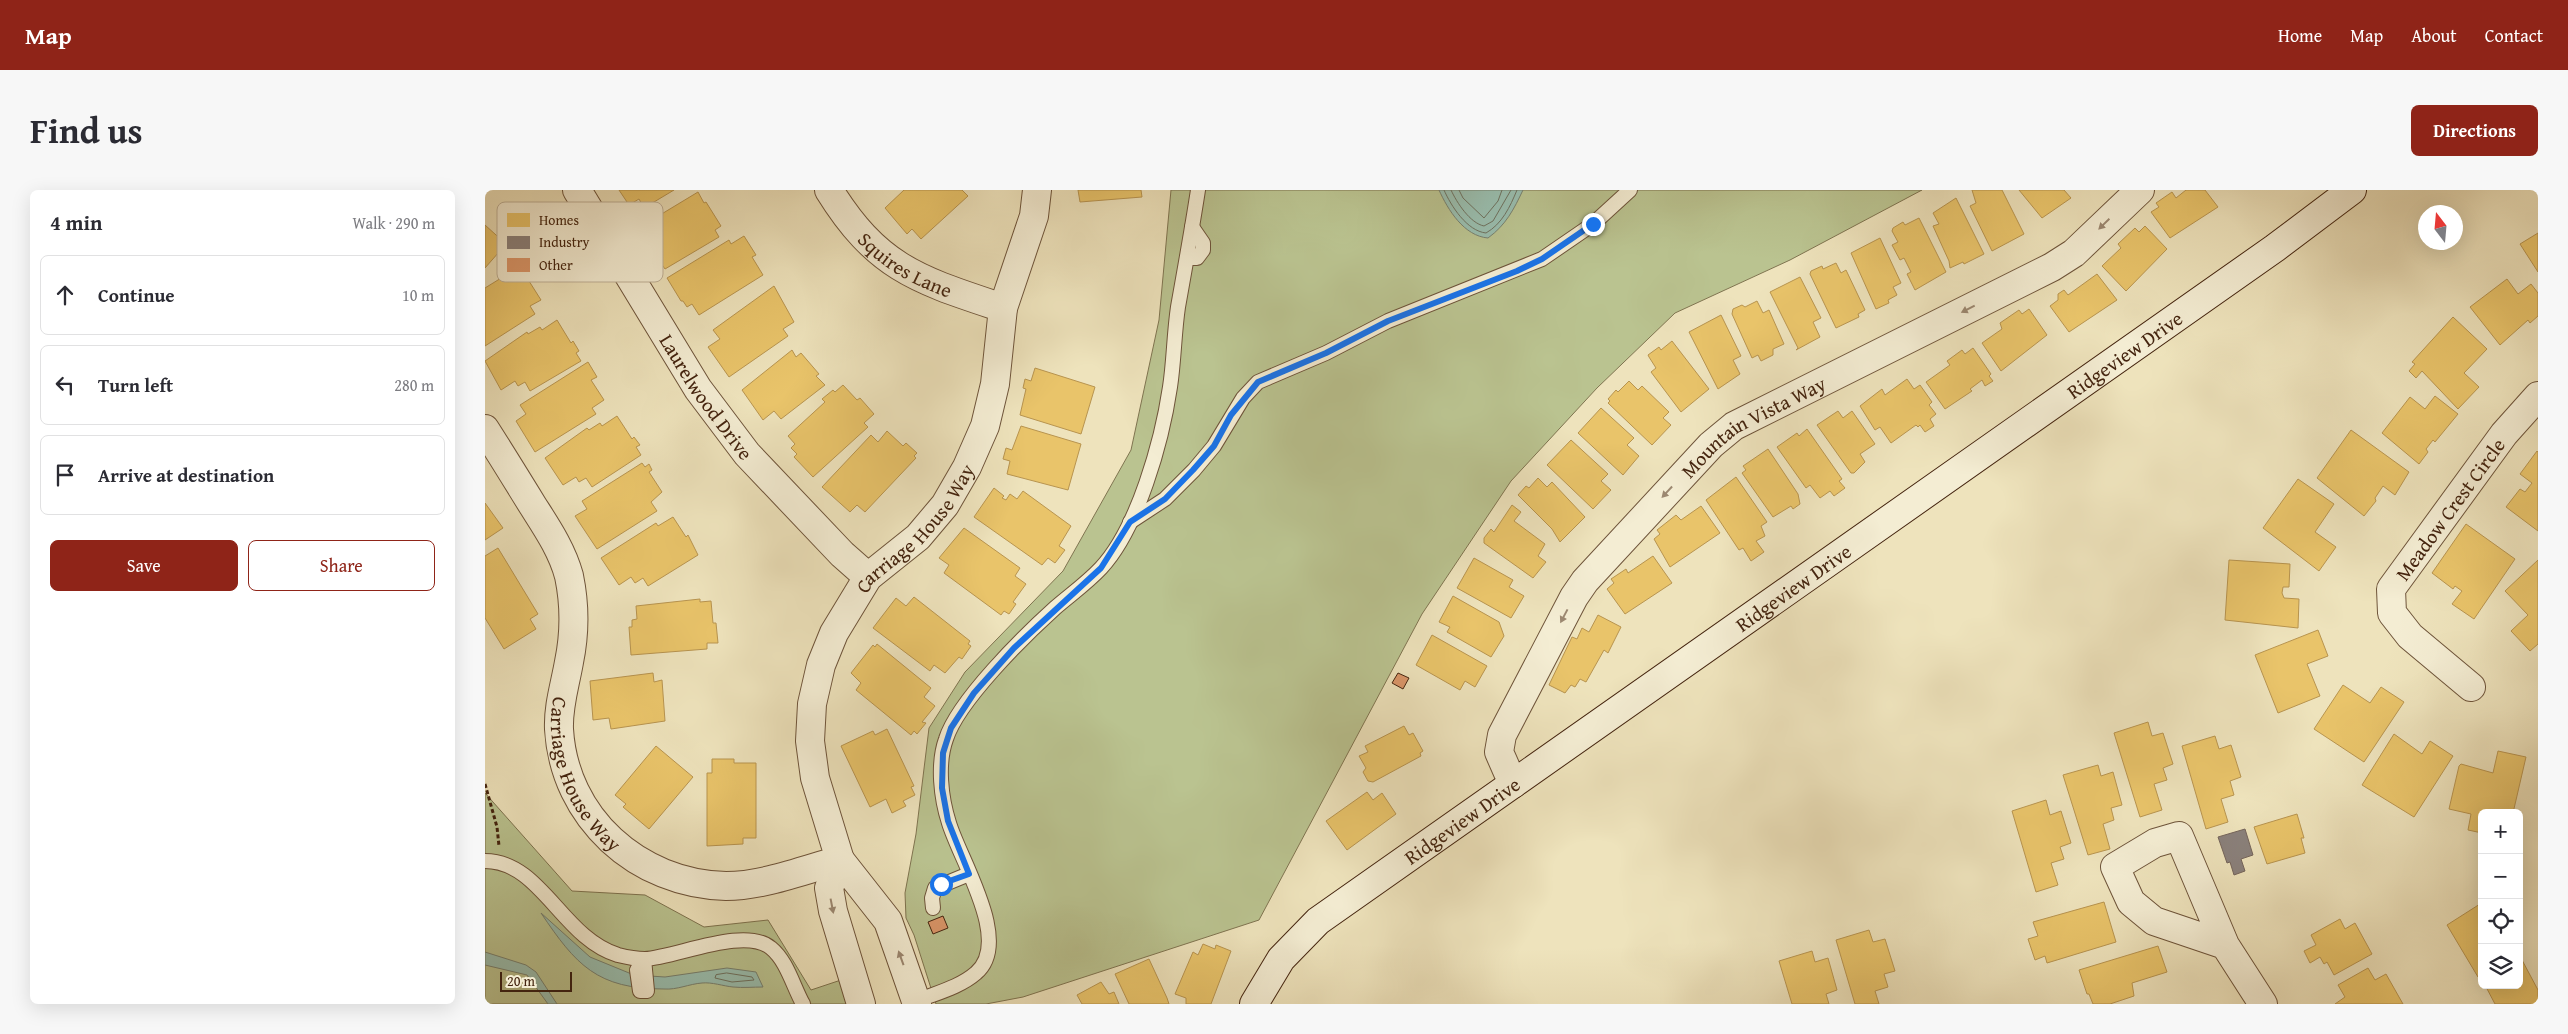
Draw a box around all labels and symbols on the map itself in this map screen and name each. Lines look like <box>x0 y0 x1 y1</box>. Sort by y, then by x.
legend <box>497 202 663 282</box>
north arrow <box>2418 205 2463 250</box>
text: Homes <box>539 210 579 230</box>
route end <box>1582 213 1605 236</box>
one-way arrow <box>2099 218 2111 230</box>
street label: Squires Lane <box>852 225 957 304</box>
text: Industry <box>539 232 589 252</box>
text: Other <box>539 255 573 275</box>
street label: Ridgeview Drive <box>2060 303 2188 405</box>
one-way arrow <box>1961 305 1975 313</box>
street label: Laurelwood Drive <box>653 328 761 465</box>
street label: Mountain Vista Way <box>1674 368 1830 484</box>
street label: Meadow Crest Circle <box>2388 432 2511 586</box>
street label: Carriage House Way <box>848 458 981 598</box>
one-way arrow <box>1661 485 1673 497</box>
street label: Ridgeview Drive <box>1729 536 1857 638</box>
one-way arrow <box>1560 609 1568 623</box>
street label: Carriage House Way <box>544 695 628 857</box>
street label: Ridgeview Drive <box>1398 769 1525 871</box>
route start <box>930 873 953 896</box>
one-way arrow <box>828 899 836 914</box>
one-way arrow <box>897 950 905 965</box>
scale bar <box>500 969 573 992</box>

